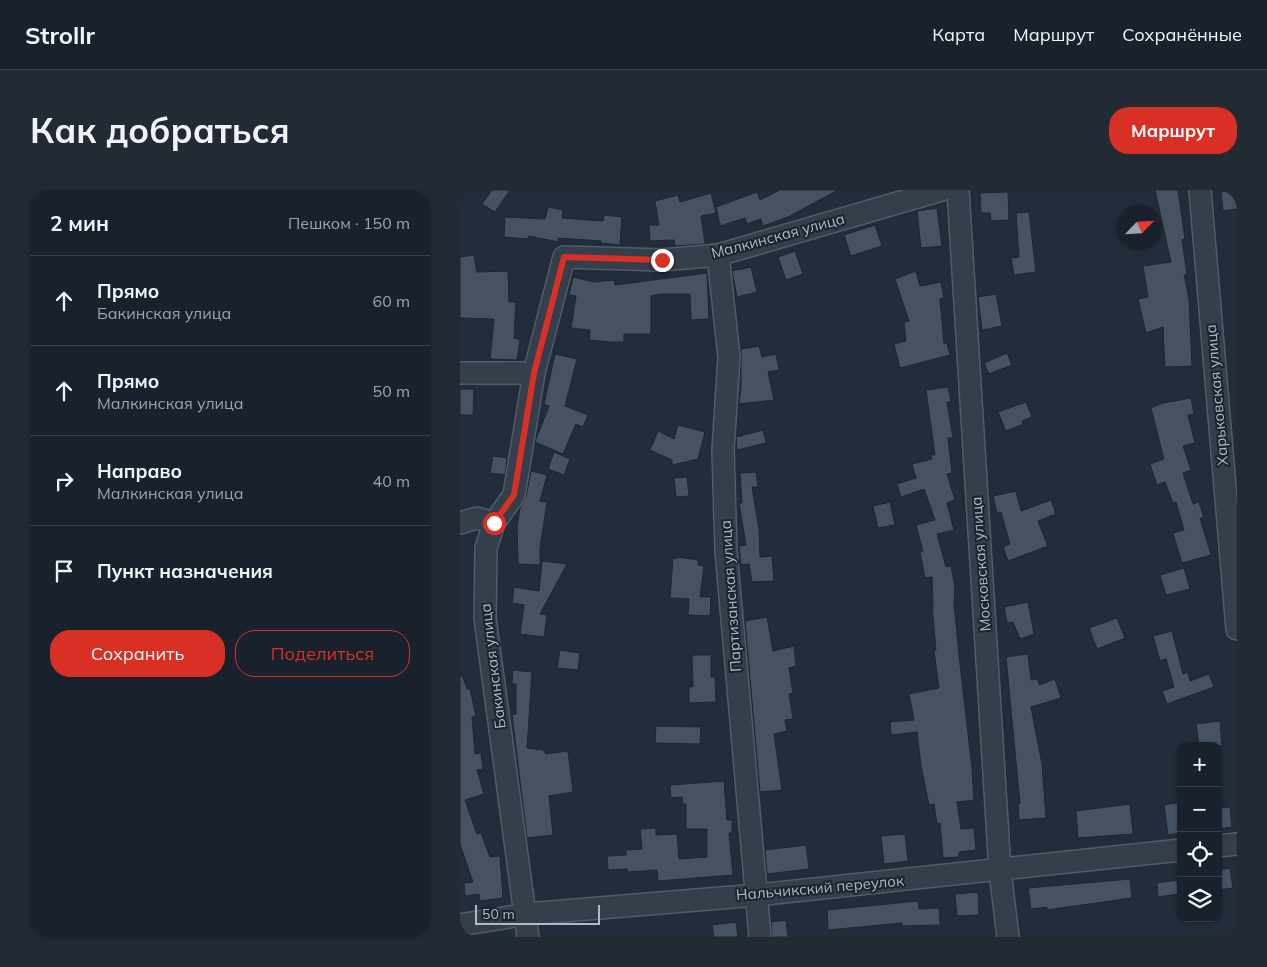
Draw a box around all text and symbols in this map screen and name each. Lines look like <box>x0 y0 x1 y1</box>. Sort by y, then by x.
text: Strollr <box>25 20 95 50</box>
text: Карта <box>932 23 985 46</box>
text: Маршрут <box>1013 23 1094 46</box>
text: Сохранённые <box>1122 23 1242 46</box>
button: Маршрут <box>1109 107 1237 154</box>
text: Как добраться <box>30 108 290 152</box>
north arrow <box>1117 205 1162 250</box>
street label: Малкинская улица <box>709 209 847 262</box>
text: 2 мин <box>50 210 109 236</box>
text: Пешком · 150 m <box>288 213 410 233</box>
route end <box>651 249 674 272</box>
text: Прямо <box>97 279 159 303</box>
icon: ahead <box>50 287 78 315</box>
text: 60 m <box>373 291 410 311</box>
text: Бакинская улица <box>97 303 231 323</box>
street label: Харьковская улица <box>1201 323 1232 467</box>
text: Прямо <box>97 369 159 393</box>
icon: ahead <box>50 377 78 405</box>
text: 50 m <box>373 381 410 401</box>
text: Малкинская улица <box>97 393 244 413</box>
text: Направо <box>97 459 182 483</box>
icon: right <box>50 467 78 495</box>
text: 40 m <box>373 471 410 491</box>
text: Малкинская улица <box>97 483 244 503</box>
street label: Московская улица <box>966 496 995 632</box>
route start <box>483 512 506 535</box>
street label: Партизанская улица <box>716 520 745 672</box>
icon: arrive <box>50 557 78 585</box>
text: Пункт назначения <box>97 559 273 583</box>
street label: Бакинская улица <box>475 602 510 730</box>
button: Сохранить <box>50 630 225 677</box>
button: Поделиться <box>235 630 410 677</box>
map controls <box>1177 742 1222 922</box>
button: + <box>1177 742 1222 787</box>
button: − <box>1177 787 1222 832</box>
button: locate <box>1177 832 1222 877</box>
street label: Нальчикский переулок <box>735 871 906 904</box>
button: layers <box>1177 877 1222 922</box>
scale bar <box>475 902 600 925</box>
text: 50 m <box>482 905 515 923</box>

